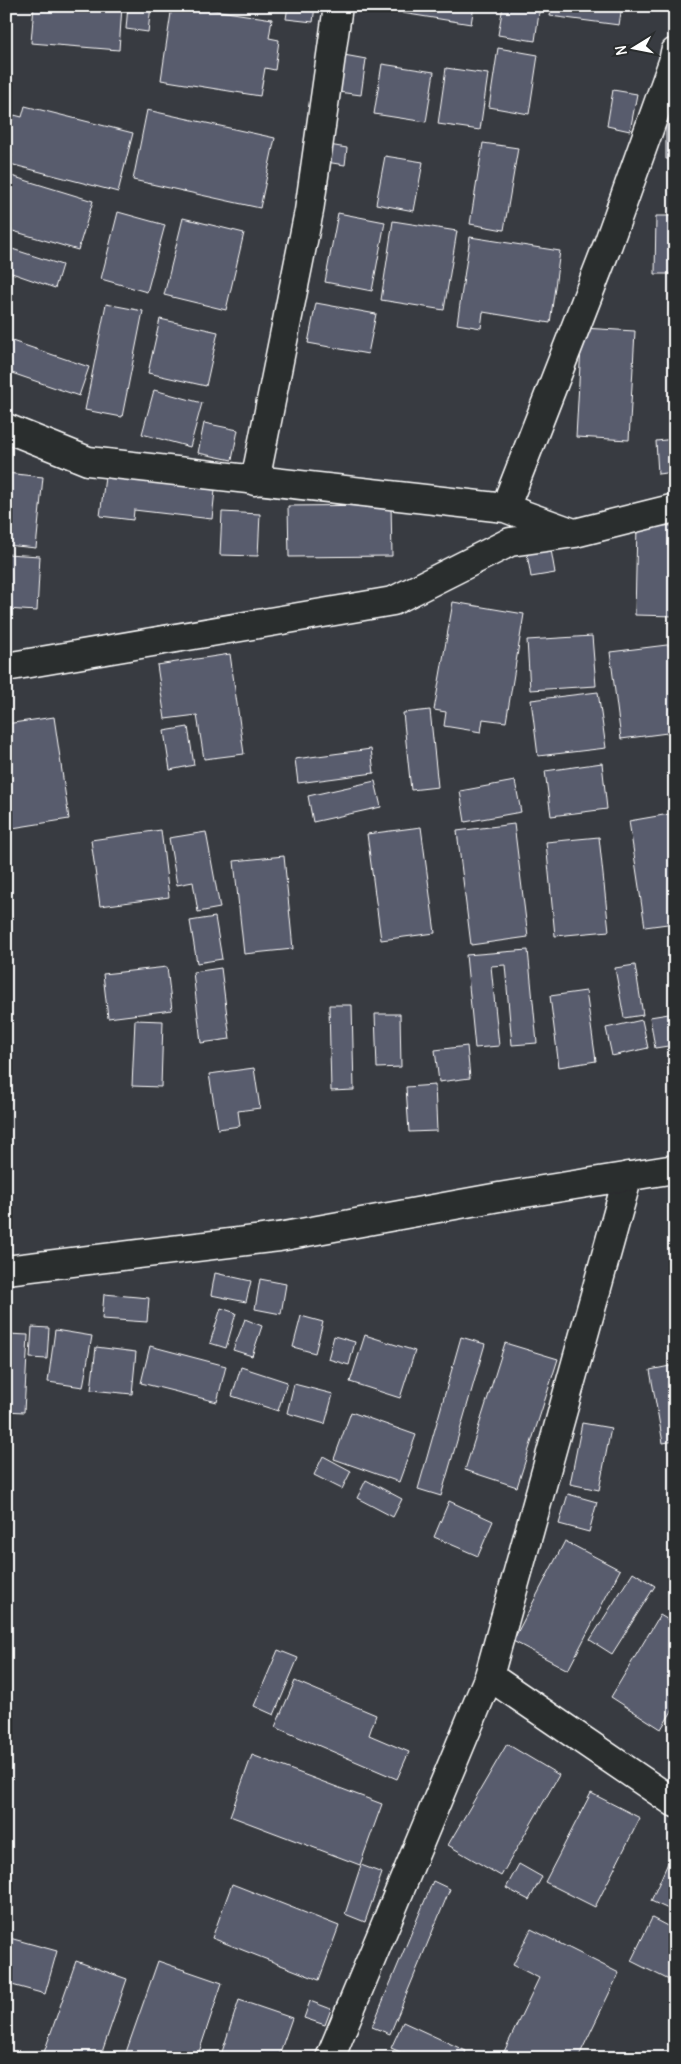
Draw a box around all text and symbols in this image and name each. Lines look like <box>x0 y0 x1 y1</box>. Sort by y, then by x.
north arrow <box>608 22 658 72</box>
text: N <box>611 44 631 57</box>

